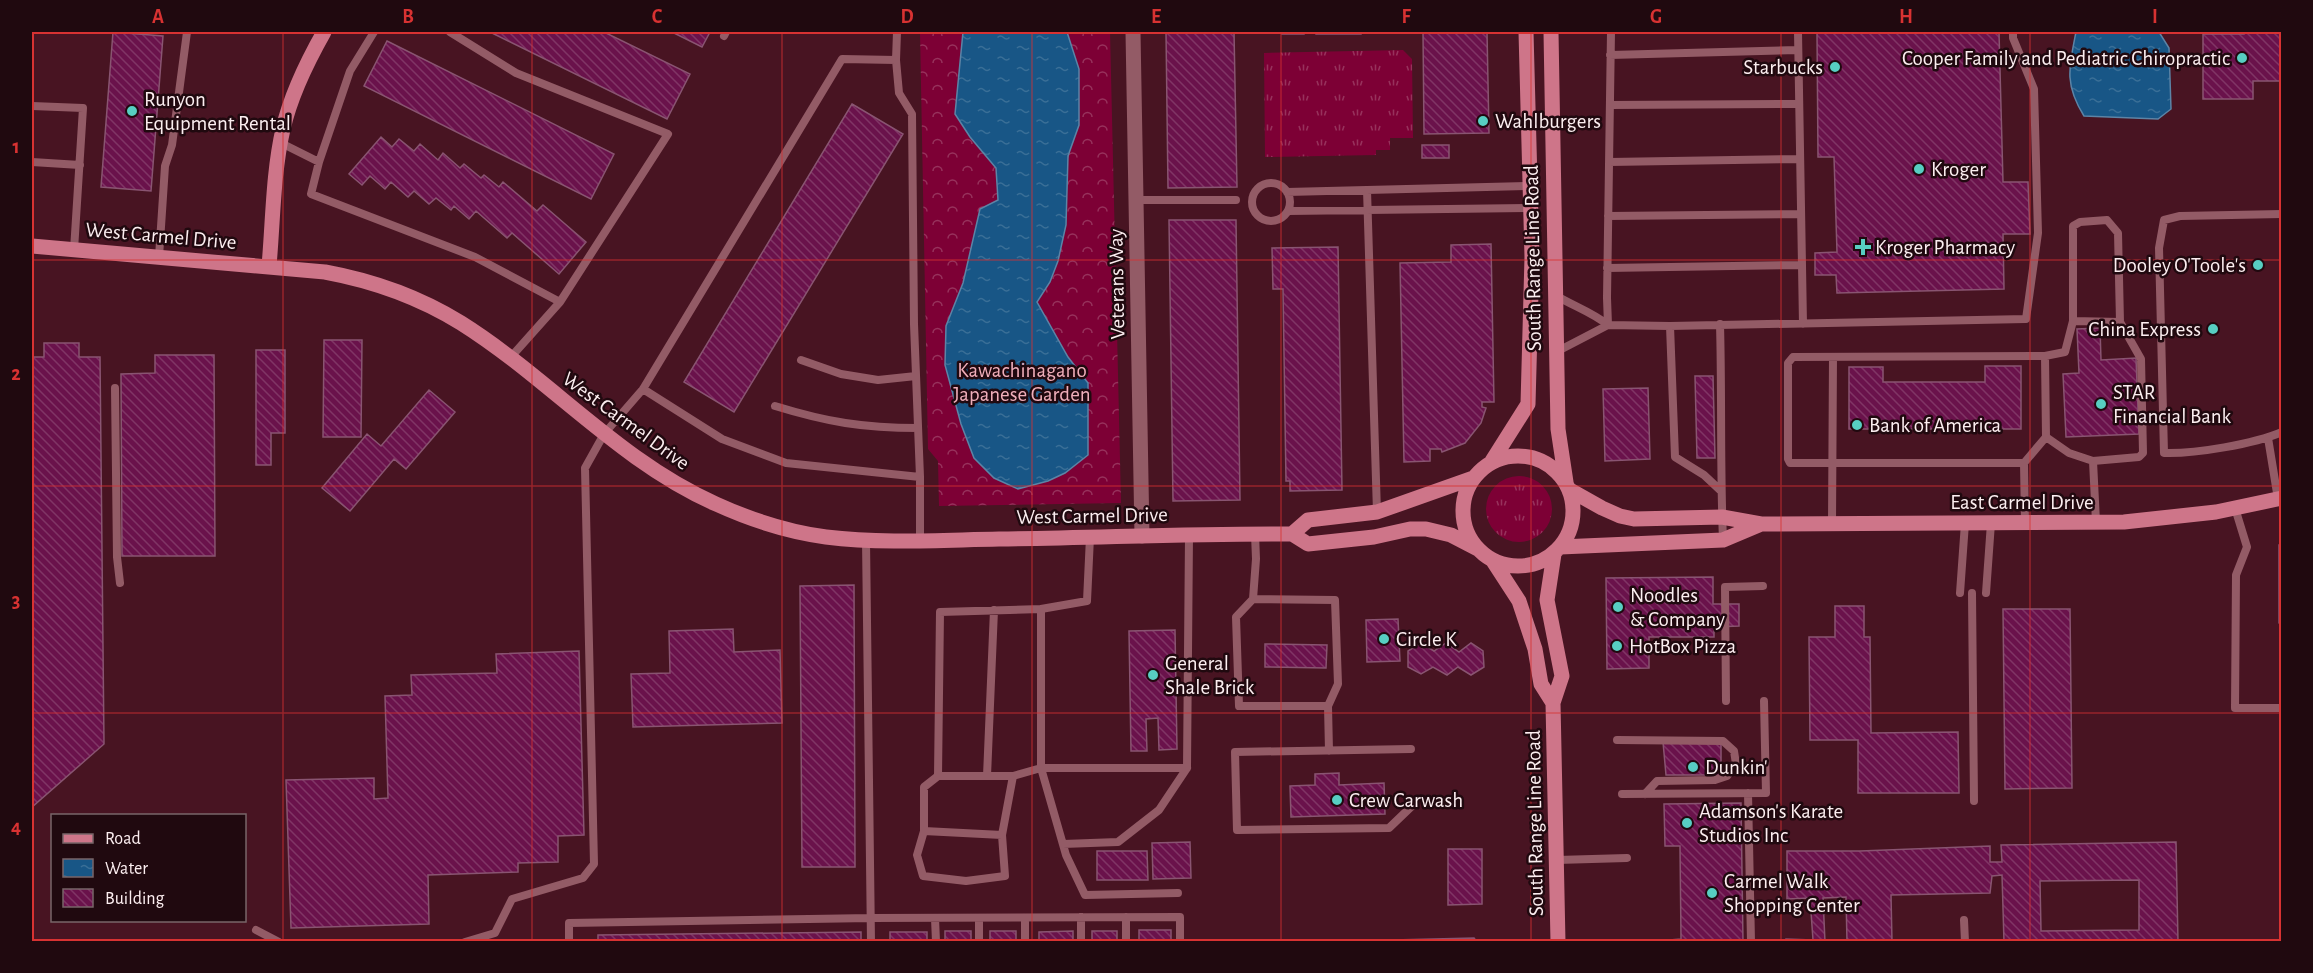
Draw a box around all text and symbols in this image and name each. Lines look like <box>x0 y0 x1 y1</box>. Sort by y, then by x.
text: A <box>152 7 164 27</box>
text: B <box>402 7 414 27</box>
text: C <box>652 7 663 27</box>
text: D <box>900 7 914 27</box>
text: E <box>1151 7 1161 27</box>
text: F <box>1401 7 1411 27</box>
text: G <box>1650 7 1662 27</box>
text: H <box>1899 7 1913 27</box>
text: I <box>2152 7 2158 27</box>
place label: Cooper Family and Pediatric Chiropractic <box>1902 48 2230 69</box>
marker: Cooper Family and Pediatric Chiropractic <box>2235 51 2249 65</box>
place label: Starbucks <box>1743 57 1823 78</box>
marker: Starbucks <box>1828 60 1842 74</box>
place label: Runyon Equipment Rental <box>144 89 291 134</box>
marker: Runyon Equipment Rental <box>125 104 139 118</box>
place label: Wahlburgers <box>1495 111 1601 132</box>
marker: Wahlburgers <box>1476 114 1490 128</box>
text: 1 <box>12 137 20 157</box>
place label: Kroger <box>1931 159 1986 180</box>
marker: Kroger <box>1912 162 1926 176</box>
street label: South Range Line Road <box>1521 165 1545 351</box>
street label: West Carmel Drive <box>85 219 237 253</box>
street label: Veterans Way <box>1106 228 1128 340</box>
place label: Kroger Pharmacy <box>1875 237 2015 258</box>
marker: Kroger Pharmacy <box>1856 240 1870 254</box>
place label: Dooley O'Toole's <box>2113 255 2246 276</box>
marker: Dooley O'Toole's <box>2251 258 2265 272</box>
place label: China Express <box>2088 319 2201 340</box>
marker: China Express <box>2206 322 2220 336</box>
park label: Kawachinagano Japanese Garden <box>953 360 1091 405</box>
text: 2 <box>11 364 21 384</box>
street label: West Carmel Drive <box>559 368 693 474</box>
place label: STAR Financial Bank <box>2113 382 2231 427</box>
marker: STAR Financial Bank <box>2094 397 2108 411</box>
place label: Bank of America <box>1869 415 2002 436</box>
marker: Bank of America <box>1850 418 1864 432</box>
street label: East Carmel Drive <box>1950 492 2094 513</box>
street label: West Carmel Drive <box>1016 504 1168 528</box>
place label: Noodles & Company <box>1630 585 1725 630</box>
text: 3 <box>12 591 20 611</box>
marker: Noodles & Company <box>1611 600 1625 614</box>
place label: Circle K <box>1396 629 1457 650</box>
marker: Circle K <box>1377 632 1391 646</box>
place label: HotBox Pizza <box>1629 636 1736 657</box>
marker: HotBox Pizza <box>1610 639 1624 653</box>
place label: General Shale Brick <box>1165 653 1255 698</box>
marker: General Shale Brick <box>1146 668 1160 682</box>
street label: South Range Line Road <box>1523 730 1547 916</box>
place label: Dunkin' <box>1705 757 1768 778</box>
marker: Dunkin' <box>1686 760 1700 774</box>
place label: Crew Carwash <box>1349 790 1463 811</box>
marker: Crew Carwash <box>1330 793 1344 807</box>
place label: Adamson's Karate Studios Inc <box>1699 801 1843 846</box>
legend <box>51 814 246 922</box>
marker: Adamson's Karate Studios Inc <box>1680 816 1694 830</box>
text: 4 <box>11 817 21 837</box>
text: Road <box>105 830 141 848</box>
text: Water <box>105 860 148 878</box>
place label: Carmel Walk Shopping Center <box>1724 871 1860 916</box>
marker: Carmel Walk Shopping Center <box>1705 886 1719 900</box>
text: Building <box>105 890 165 908</box>

